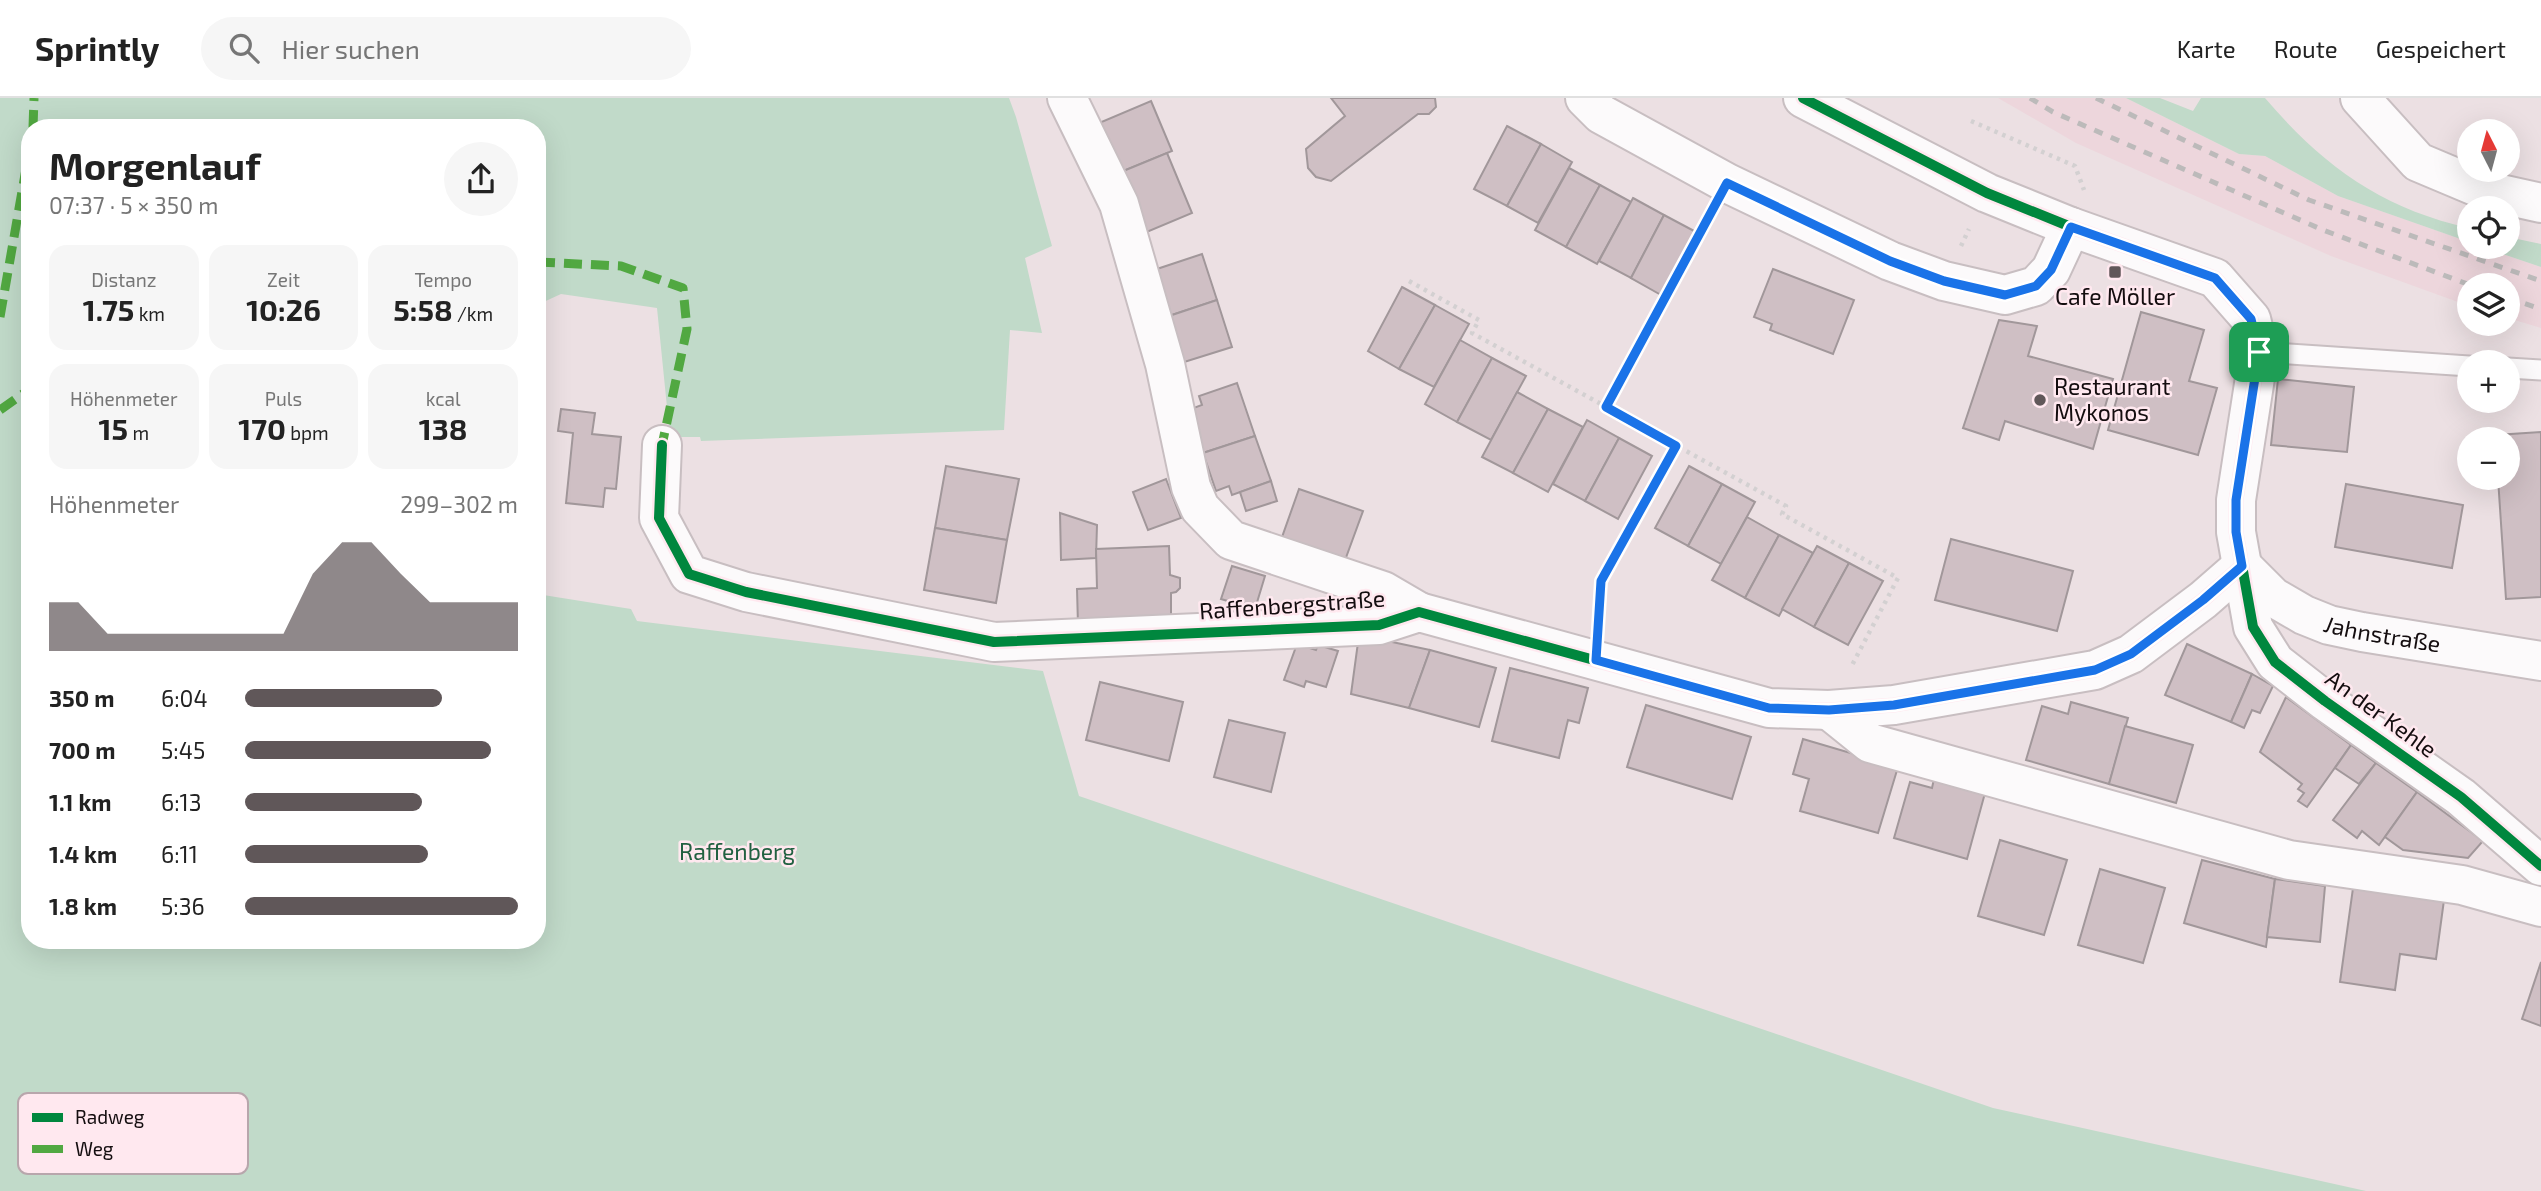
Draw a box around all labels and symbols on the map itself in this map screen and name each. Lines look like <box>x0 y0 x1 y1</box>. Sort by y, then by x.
north arrow <box>2457 119 2520 182</box>
marker: Cafe Möller <box>2107 264 2123 280</box>
place label: Cafe Möller <box>2055 282 2175 310</box>
pin <box>2229 322 2289 382</box>
place label: Restaurant Mykonos <box>2054 372 2171 426</box>
marker: Restaurant Mykonos <box>2032 392 2048 408</box>
street label: Raffenbergstraße <box>1198 584 1386 624</box>
street label: Jahnstraße <box>2320 609 2443 658</box>
street label: An der Kehle <box>2321 664 2443 763</box>
park label: Raffenberg <box>679 837 795 865</box>
legend <box>18 1093 248 1174</box>
text: Radweg <box>75 1105 145 1128</box>
text: Weg <box>75 1137 114 1160</box>

